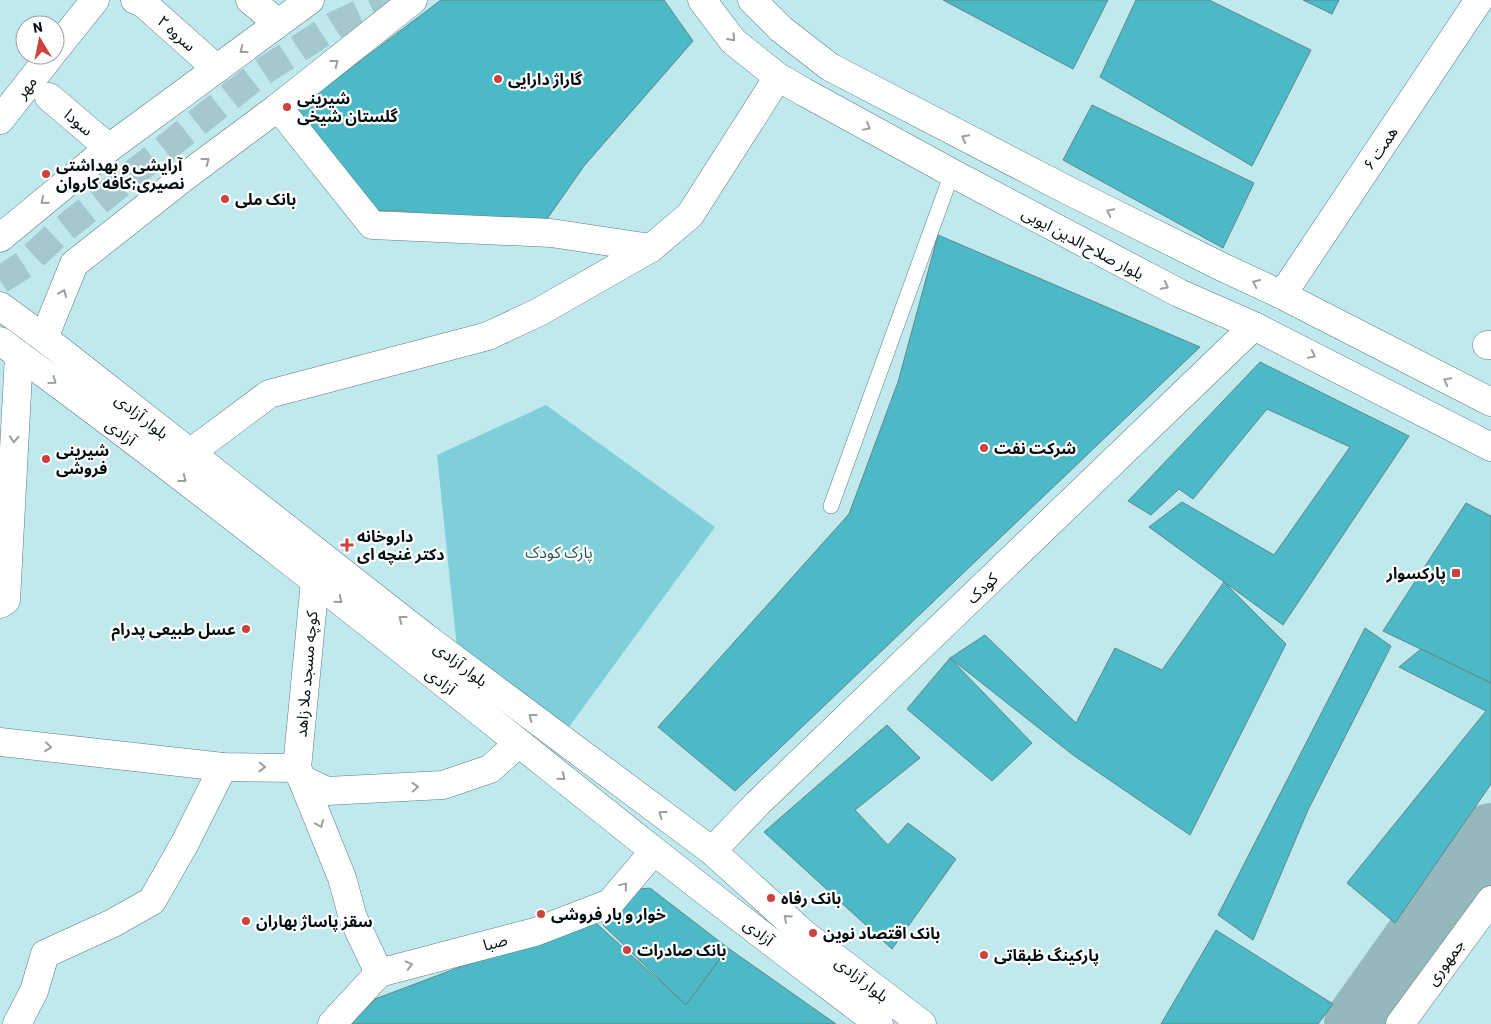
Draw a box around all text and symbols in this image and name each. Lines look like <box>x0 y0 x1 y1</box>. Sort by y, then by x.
street label: سروه ۲ <box>154 11 200 55</box>
north arrow <box>15 15 65 65</box>
text: N <box>32 18 44 36</box>
one-way arrow <box>726 33 735 42</box>
one-way arrow <box>239 44 249 53</box>
one-way arrow <box>329 60 338 68</box>
place label: گاراژ دارایی <box>508 69 583 89</box>
street label: مهر <box>10 72 41 103</box>
marker: گاراژ دارایی <box>492 73 504 85</box>
place label: شیرینی گلستان شیخی <box>297 88 399 126</box>
marker: شیرینی گلستان شیخی <box>281 101 293 113</box>
street label: سودا <box>60 104 98 140</box>
one-way arrow <box>862 120 871 130</box>
street label: همت ۶ <box>1358 122 1401 173</box>
one-way arrow <box>961 134 970 144</box>
place label: آرایشی و بهداشتی نصیری;کافه کاروان <box>56 155 185 193</box>
one-way arrow <box>200 159 209 167</box>
marker: آرایشی و بهداشتی نصیری;کافه کاروان <box>40 168 52 180</box>
place label: بانک ملی <box>235 189 296 209</box>
marker: بانک ملی <box>219 193 231 205</box>
one-way arrow <box>41 196 50 204</box>
street label: بلوار صلاح الدین ایوبی <box>1017 202 1147 286</box>
one-way arrow <box>1106 207 1115 218</box>
one-way arrow <box>1252 279 1261 289</box>
one-way arrow <box>1160 280 1169 290</box>
one-way arrow <box>56 289 67 298</box>
one-way arrow <box>1306 349 1315 359</box>
one-way arrow <box>47 375 56 383</box>
one-way arrow <box>1444 377 1453 387</box>
street label: بلوار آزادی <box>112 389 172 443</box>
street label: آزادی <box>102 414 140 450</box>
one-way arrow <box>9 435 20 443</box>
place label: شرکت نفت <box>994 438 1076 458</box>
place label: شیرینی فروشی <box>56 440 109 478</box>
marker: شرکت نفت <box>978 442 990 454</box>
marker: شیرینی فروشی <box>40 453 52 465</box>
one-way arrow <box>177 473 186 481</box>
place label: داروخانه دکتر غنچه ای <box>357 526 445 565</box>
marker: داروخانه دکتر غنچه ای <box>341 539 353 551</box>
park label: پارک کودک <box>525 542 593 563</box>
place label: پارکسوار <box>1385 563 1446 584</box>
marker: پارکسوار <box>1450 567 1462 579</box>
street label: کودک <box>962 568 1002 608</box>
one-way arrow <box>333 594 342 602</box>
street label: کوچه مسجد ملا زاهد <box>291 610 323 738</box>
one-way arrow <box>399 617 408 625</box>
place label: عسل طبیعی پدرام <box>111 619 236 641</box>
marker: عسل طبیعی پدرام <box>240 623 252 635</box>
street label: بلوار آزادی <box>430 638 492 690</box>
street label: آزادی <box>422 663 460 699</box>
one-way arrow <box>529 715 538 723</box>
one-way arrow <box>45 741 53 752</box>
one-way arrow <box>259 762 267 772</box>
one-way arrow <box>556 772 565 780</box>
one-way arrow <box>411 781 419 792</box>
one-way arrow <box>659 812 668 820</box>
one-way arrow <box>314 819 324 828</box>
one-way arrow <box>619 883 628 892</box>
place label: بانک رفاه <box>781 888 841 908</box>
marker: بانک رفاه <box>765 892 777 904</box>
place label: خوار و بار فروشی <box>551 904 666 924</box>
marker: خوار و بار فروشی <box>535 908 547 920</box>
place label: سقز پاساژ بهاران <box>256 911 373 932</box>
street label: آزادی <box>740 914 779 951</box>
marker: سقز پاساژ بهاران <box>240 915 252 927</box>
one-way arrow <box>783 915 792 924</box>
place label: بانک اقتصاد نوین <box>823 923 940 943</box>
marker: بانک اقتصاد نوین <box>807 927 819 939</box>
street label: صبا <box>481 929 509 954</box>
street label: جمهوری <box>1422 935 1468 989</box>
place label: بانک صادرات <box>637 940 727 960</box>
marker: بانک صادرات <box>621 944 633 956</box>
place label: پارکینگ ظبقاتی <box>994 945 1099 966</box>
marker: پارکینگ ظبقاتی <box>978 949 990 961</box>
street label: بلوار آزادی <box>831 952 893 1006</box>
one-way arrow <box>405 960 413 970</box>

